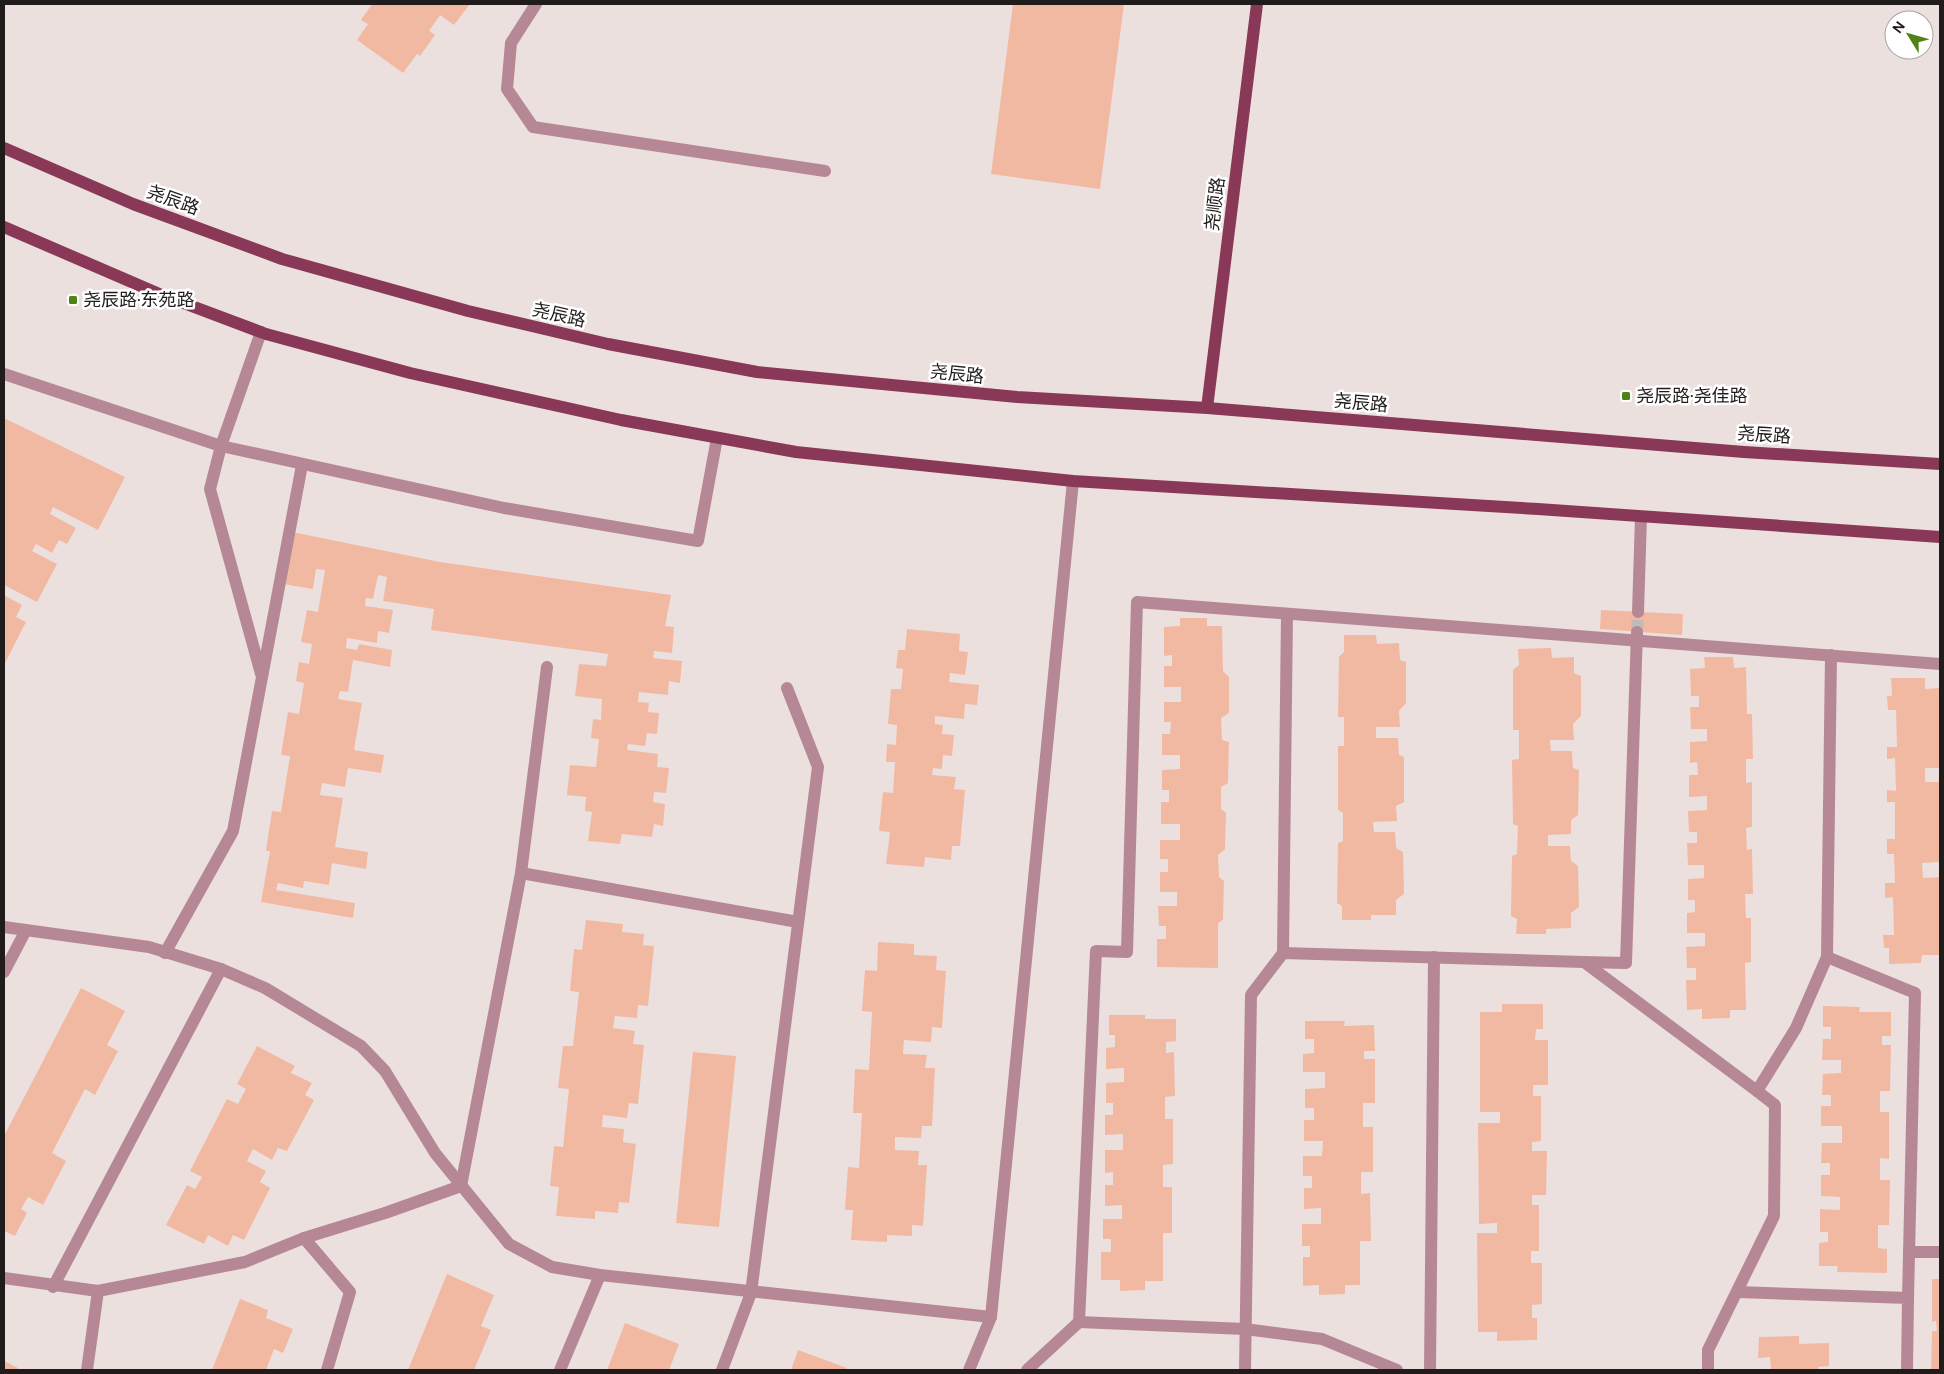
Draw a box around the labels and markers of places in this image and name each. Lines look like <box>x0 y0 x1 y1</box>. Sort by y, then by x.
place label: 尧辰路·东苑路 <box>83 288 195 312</box>
marker: 尧辰路·东苑路 <box>67 294 79 306</box>
place label: 尧辰路·尧佳路 <box>1636 384 1748 408</box>
marker: 尧辰路·尧佳路 <box>1620 390 1632 402</box>

